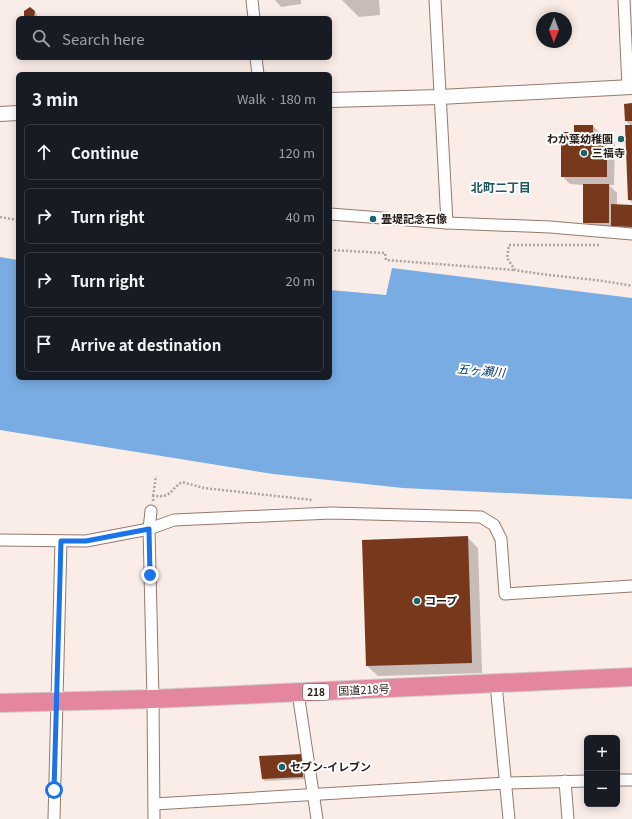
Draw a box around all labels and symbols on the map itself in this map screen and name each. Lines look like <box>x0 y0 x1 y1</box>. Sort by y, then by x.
north arrow <box>536 12 572 48</box>
place label: わか葉幼稚園 <box>547 130 613 146</box>
marker: わか葉幼稚園 <box>616 134 626 144</box>
place label: 三福寺 <box>592 144 625 160</box>
marker: 三福寺 <box>579 148 589 158</box>
district label: 北町二丁目 <box>471 178 531 195</box>
place label: 畳堤記念石像 <box>381 210 447 226</box>
marker: 畳堤記念石像 <box>368 214 378 224</box>
water label: 五ヶ瀬川 <box>456 359 508 380</box>
route end <box>141 566 159 584</box>
place label: コープ <box>425 592 457 608</box>
marker: コープ <box>412 596 422 606</box>
street label: 国道218号 <box>338 680 390 698</box>
road number: 218 <box>303 684 329 700</box>
place label: セブン-イレブン <box>290 758 371 774</box>
marker: セブン-イレブン <box>277 762 287 772</box>
route start <box>45 781 63 799</box>

